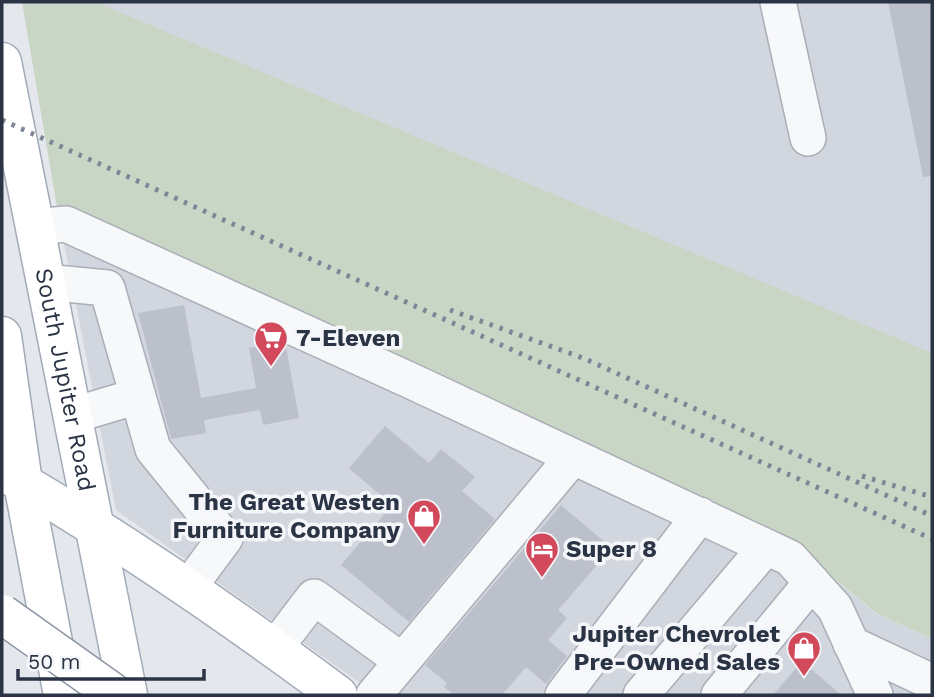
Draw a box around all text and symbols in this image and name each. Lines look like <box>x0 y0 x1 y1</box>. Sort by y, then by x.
street label: South Jupiter Road <box>29 266 101 494</box>
supermarket icon: 7-Eleven <box>252 319 290 368</box>
place label: 7-Eleven <box>296 324 400 352</box>
place label: The Great Westen Furniture Company <box>172 488 400 544</box>
shop icon: The Great Westen Furniture Company <box>405 497 443 546</box>
hotel icon: Super 8 <box>523 530 561 579</box>
place label: Super 8 <box>566 535 657 563</box>
place label: Jupiter Chevrolet Pre-Owned Sales <box>572 620 780 676</box>
shop icon: Jupiter Chevrolet Pre-Owned Sales <box>785 629 823 678</box>
scale bar <box>18 638 203 682</box>
text: 50 m <box>28 649 80 674</box>

